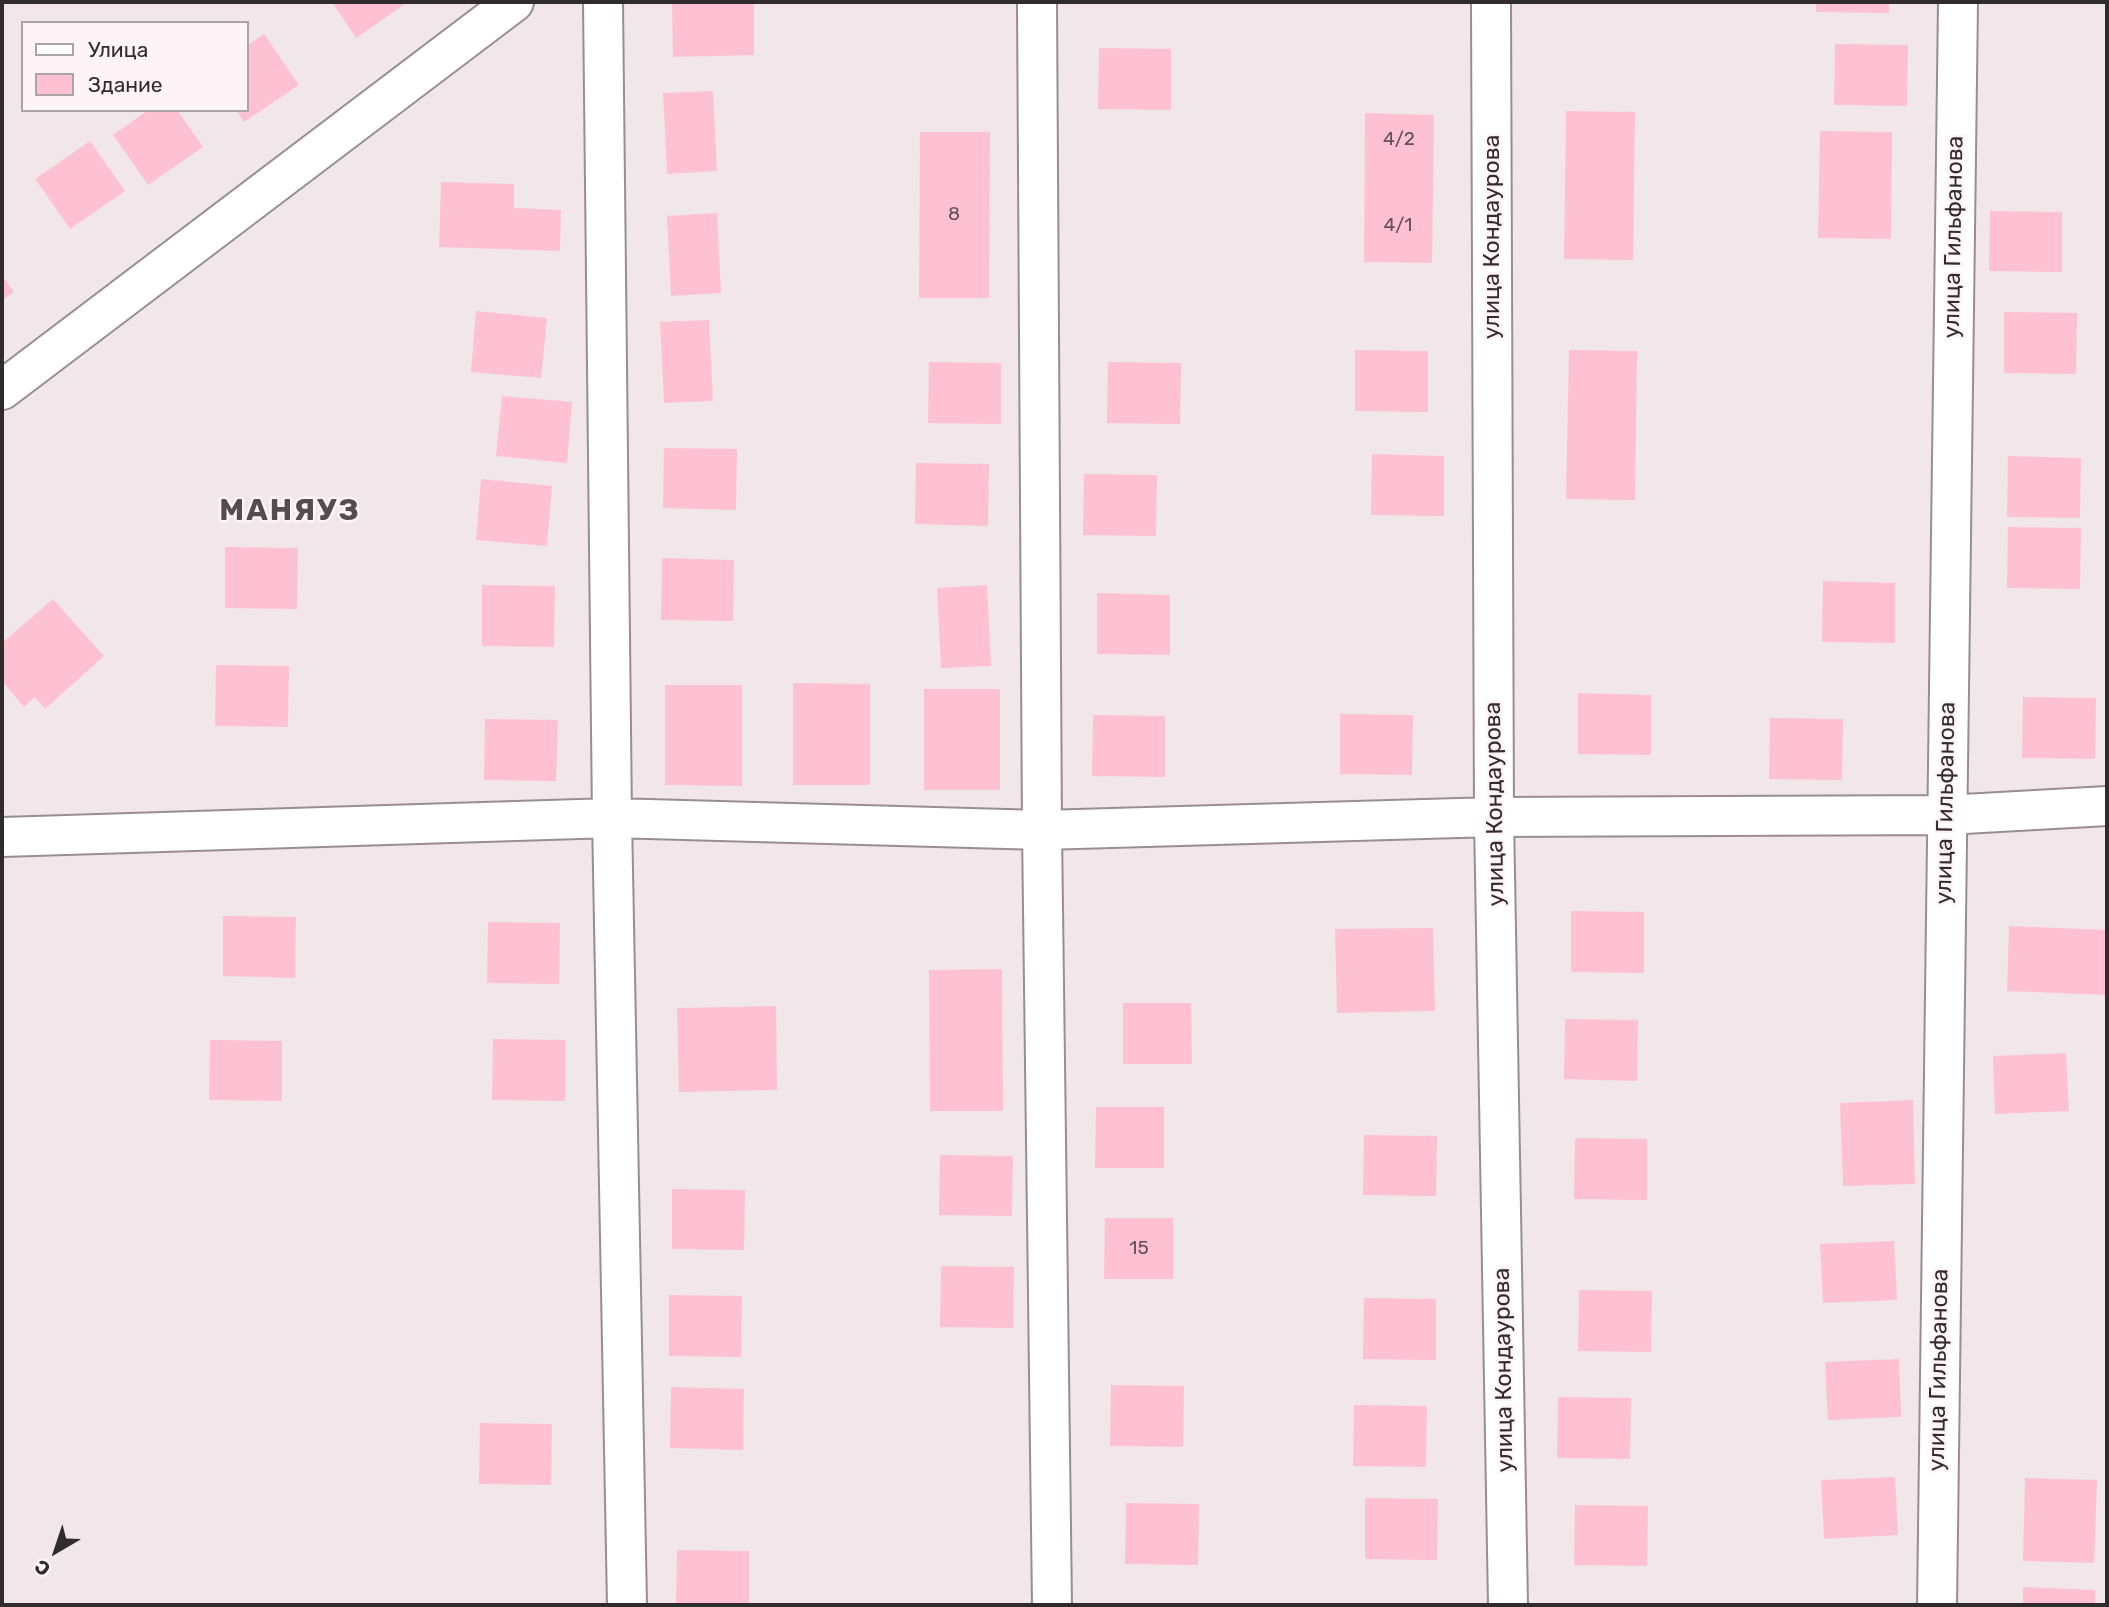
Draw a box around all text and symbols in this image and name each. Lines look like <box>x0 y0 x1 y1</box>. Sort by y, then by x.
legend <box>21 21 248 112</box>
text: Улица <box>88 37 148 62</box>
text: Здание <box>88 72 163 97</box>
house number: 4/2 <box>1383 129 1415 151</box>
street label: улица Кондаурова <box>1478 135 1506 339</box>
street label: улица Гильфанова <box>1938 135 1970 339</box>
house number: 8 <box>948 204 960 226</box>
house number: 4/1 <box>1384 215 1412 237</box>
district label: МАНЯУЗ <box>220 493 360 529</box>
street label: улица Кондаурова <box>1479 701 1511 907</box>
street label: улица Гильфанова <box>1930 701 1962 905</box>
house number: 15 <box>1129 1238 1149 1260</box>
street label: улица Кондаурова <box>1488 1267 1520 1473</box>
street label: улица Гильфанова <box>1923 1268 1955 1472</box>
north arrow <box>21 1516 91 1586</box>
text: С <box>30 1555 55 1581</box>

